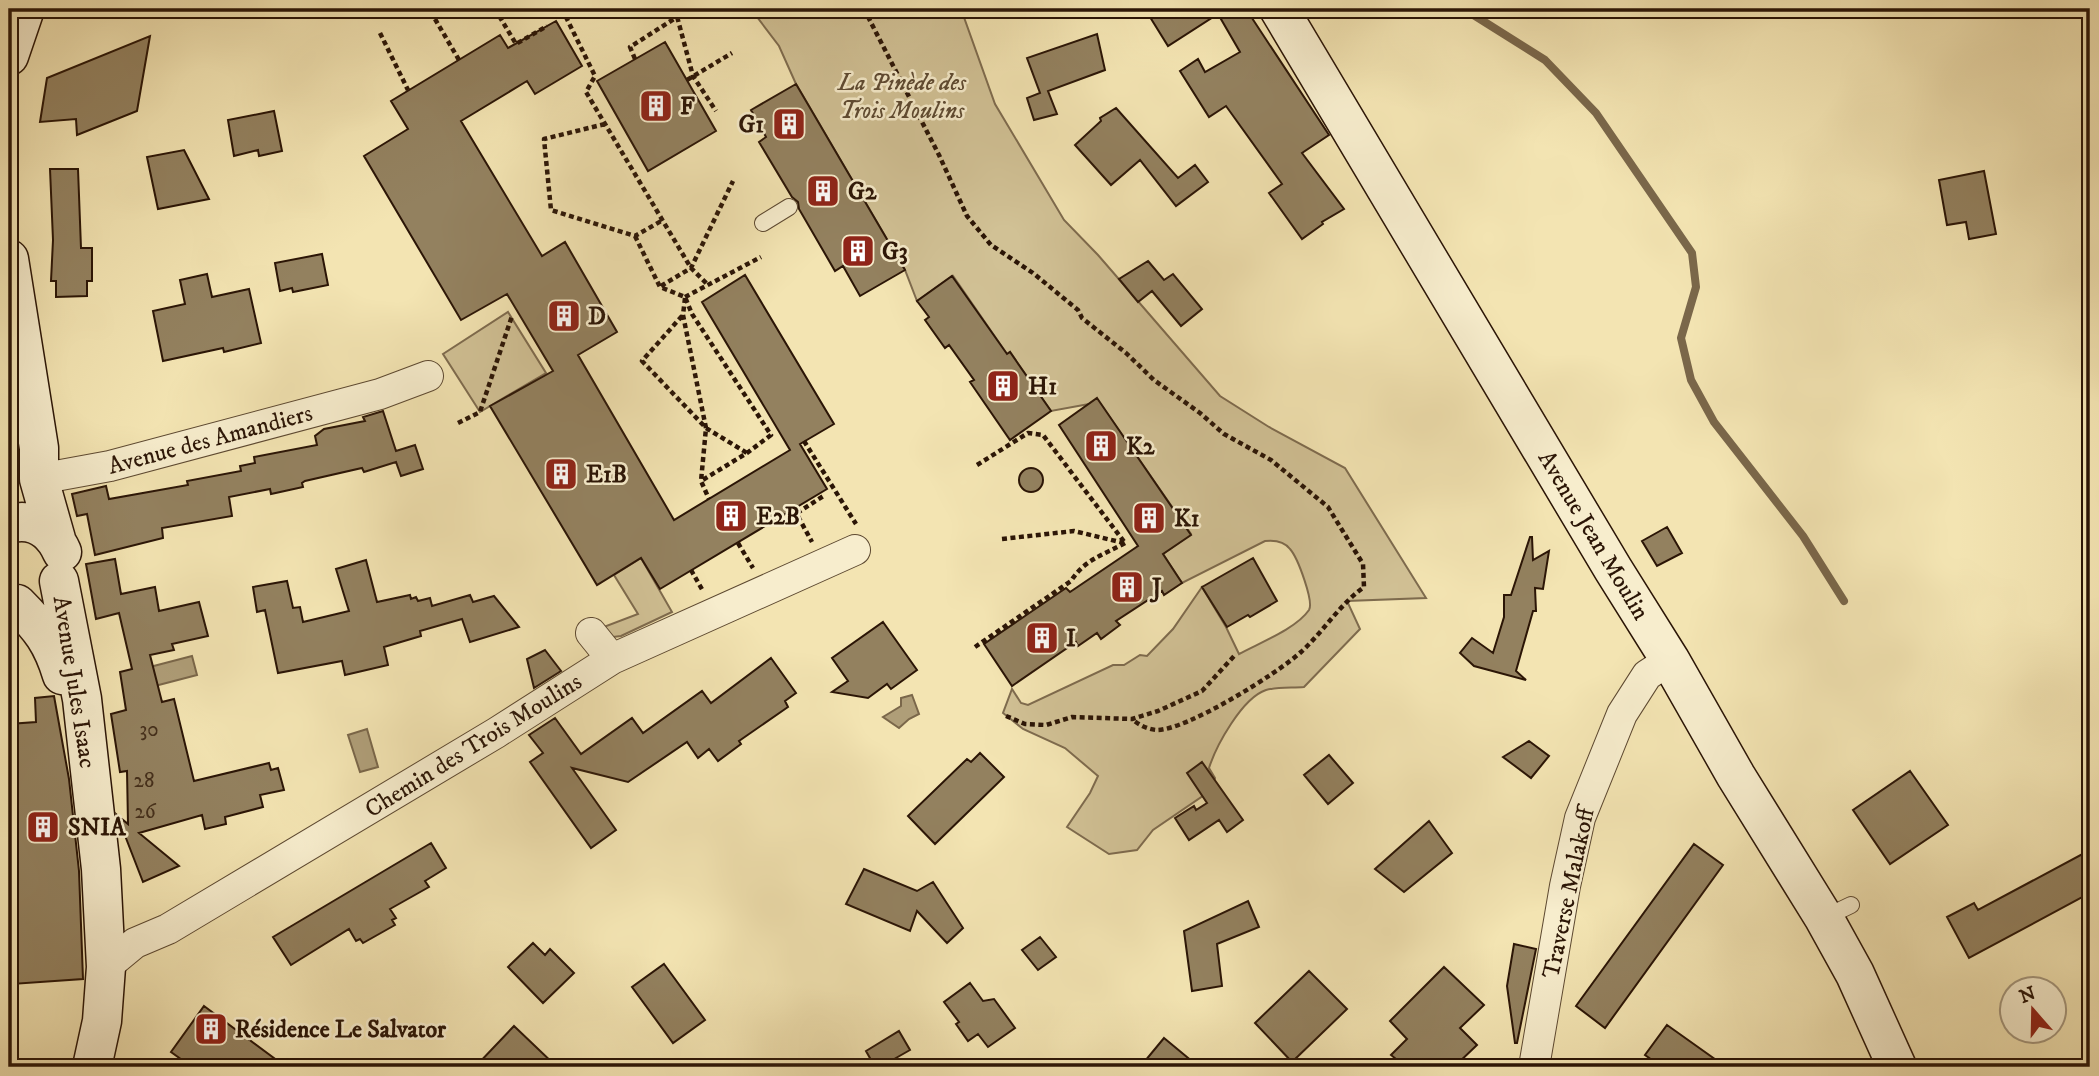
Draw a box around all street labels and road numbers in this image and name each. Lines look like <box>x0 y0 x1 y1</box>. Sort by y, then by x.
street label: Avenue des Amandiers <box>105 398 316 482</box>
street label: Avenue Jean Moulin <box>1531 445 1656 626</box>
street label: Avenue Jules Isaac <box>46 594 102 770</box>
street label: Chemin des Trois Moulins <box>360 667 587 825</box>
street label: Traverse Malakoff <box>1536 802 1602 981</box>

